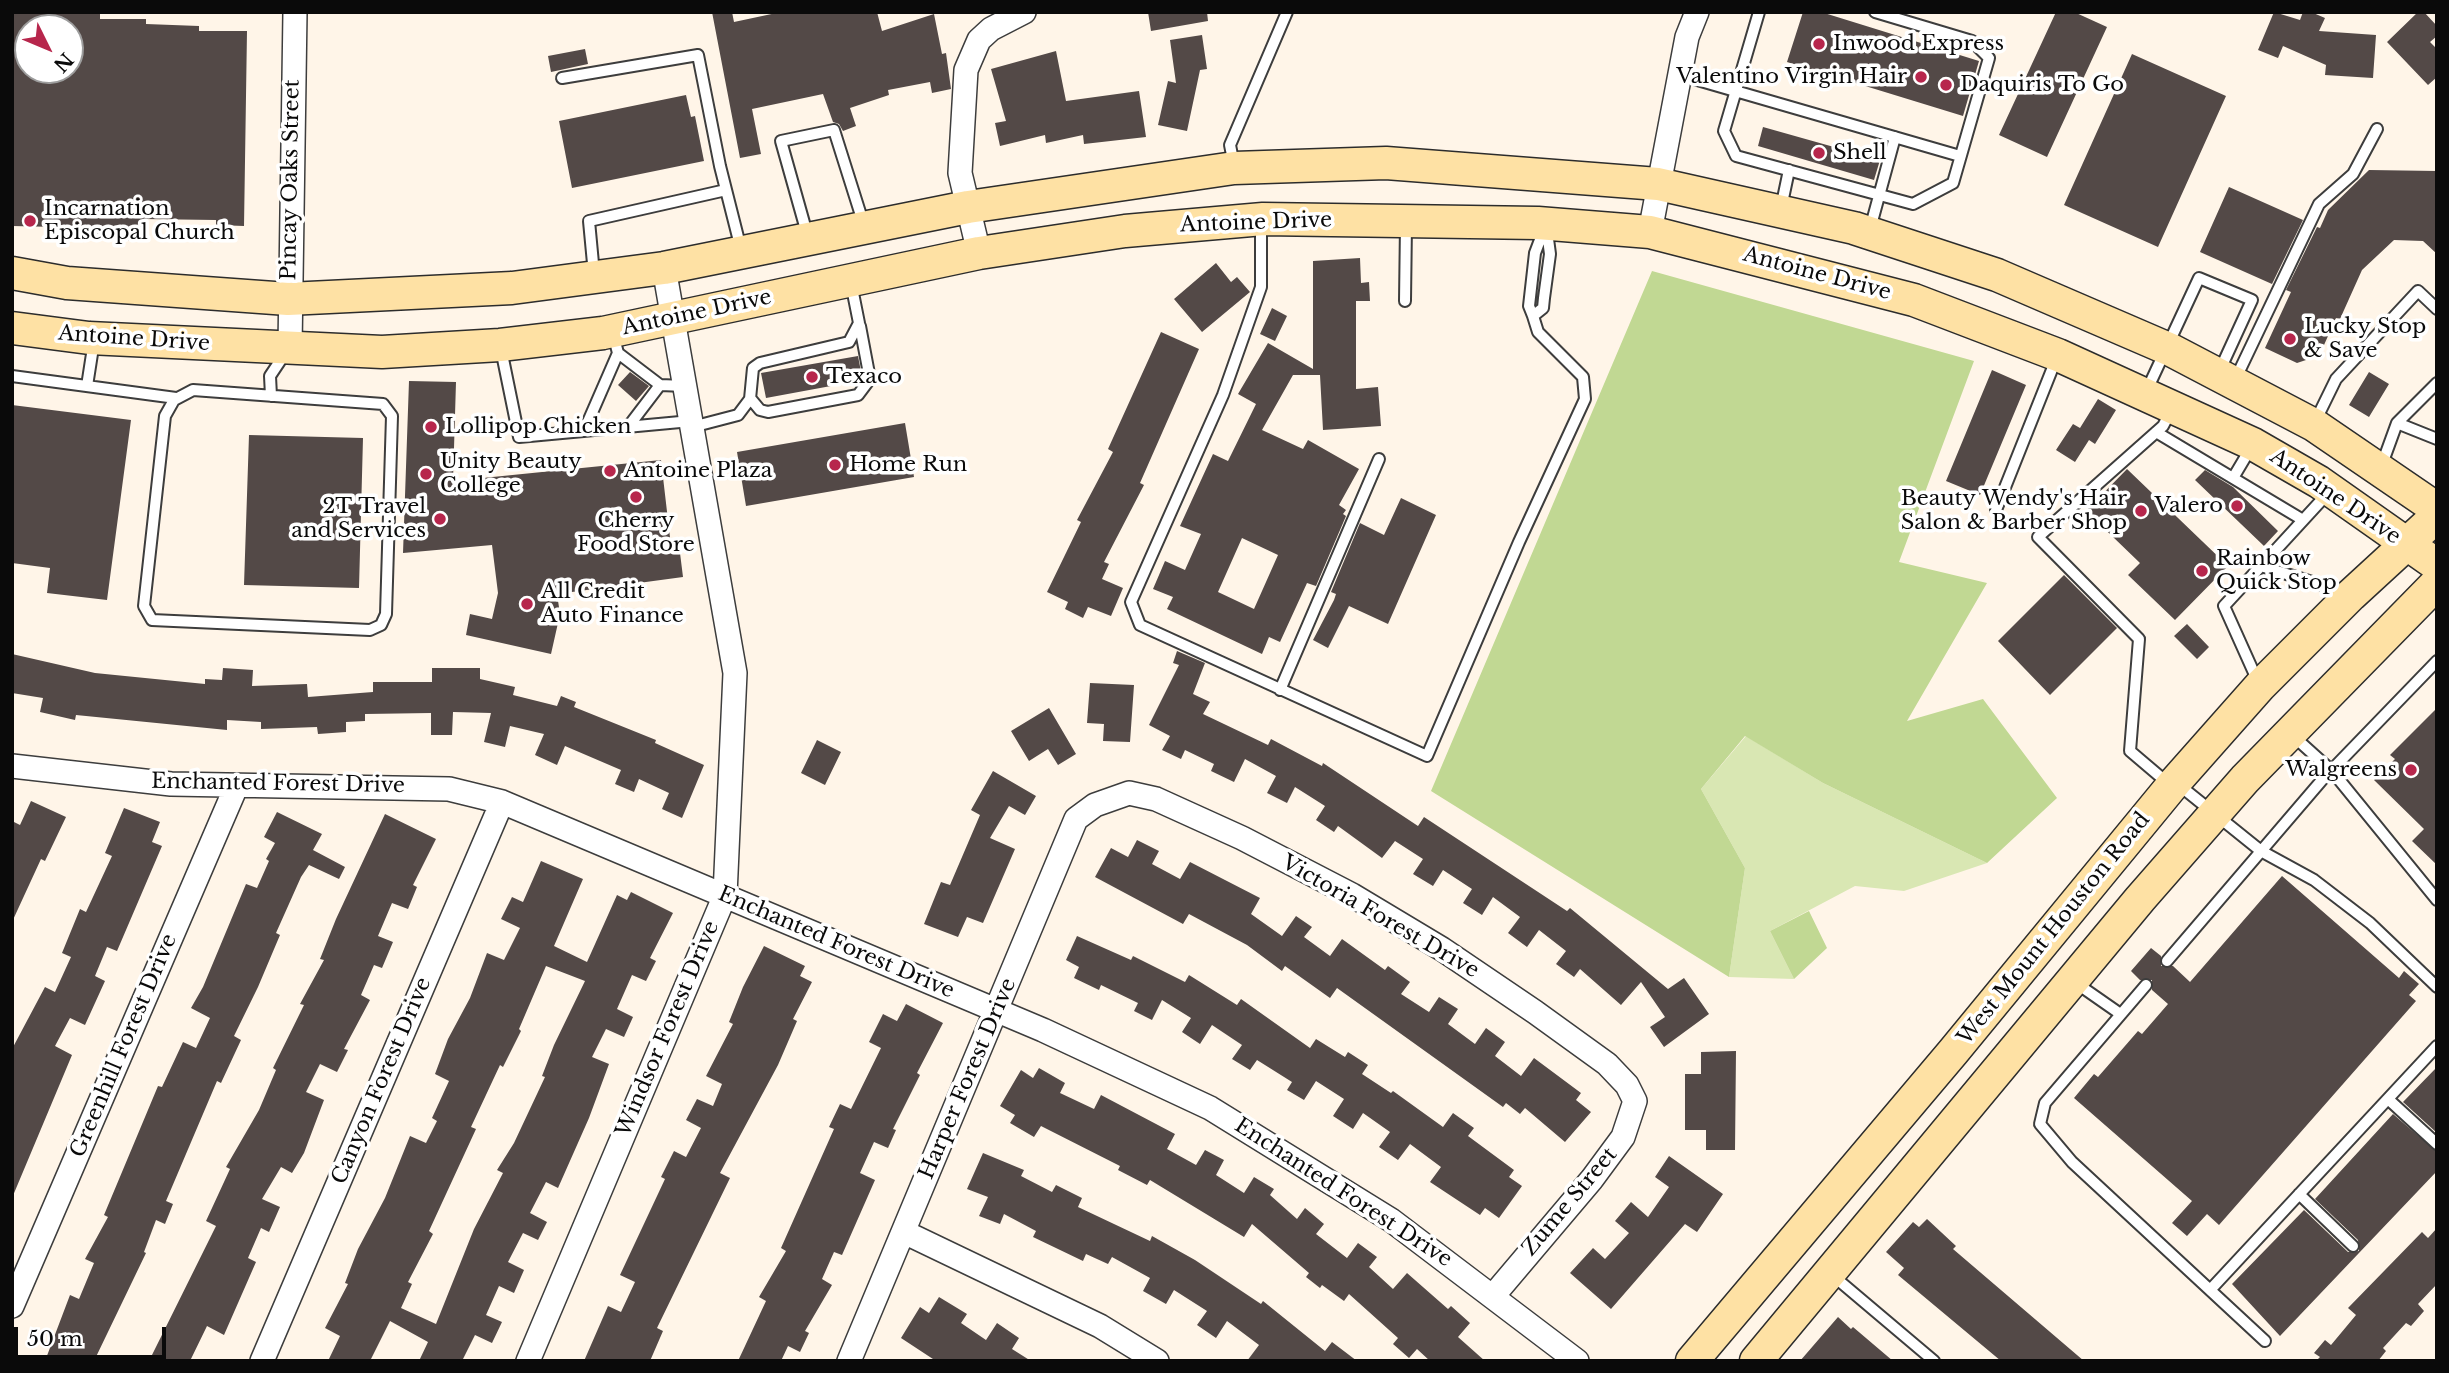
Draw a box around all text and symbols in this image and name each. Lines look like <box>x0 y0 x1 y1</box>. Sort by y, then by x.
north arrow <box>14 14 84 84</box>
place label: Inwood Express <box>1833 31 2004 57</box>
marker: Inwood Express <box>1811 36 1827 52</box>
text: N <box>49 48 78 77</box>
place label: Valentino Virgin Hair <box>1676 64 1907 90</box>
marker: Valentino Virgin Hair <box>1913 69 1929 85</box>
place label: Daquiris To Go <box>1960 72 2124 98</box>
marker: Daquiris To Go <box>1938 77 1954 93</box>
street label: Pincay Oaks Street <box>277 79 305 281</box>
place label: Shell <box>1833 140 1887 166</box>
marker: Shell <box>1811 145 1827 161</box>
place label: Incarnation Episcopal Church <box>44 196 235 246</box>
street label: Antoine Drive <box>1180 208 1332 238</box>
marker: Incarnation Episcopal Church <box>22 213 38 229</box>
street label: Antoine Drive <box>1740 242 1894 306</box>
street label: Antoine Drive <box>620 285 774 341</box>
place label: Lucky Stop & Save <box>2304 314 2426 364</box>
street label: Antoine Drive <box>57 321 211 357</box>
marker: Lucky Stop & Save <box>2282 331 2298 347</box>
place label: Texaco <box>826 364 902 390</box>
marker: Texaco <box>804 369 820 385</box>
place label: Lollipop Chicken <box>445 414 631 440</box>
marker: Lollipop Chicken <box>423 419 439 435</box>
street label: Antoine Drive <box>2265 444 2405 550</box>
place label: Unity Beauty College <box>440 449 582 499</box>
place label: Home Run <box>849 452 967 478</box>
marker: Home Run <box>827 457 843 473</box>
place label: Antoine Plaza <box>624 458 772 484</box>
marker: Antoine Plaza <box>602 463 618 479</box>
marker: Unity Beauty College <box>418 466 434 482</box>
place label: Beauty Wendy's Hair Salon & Barber Shop <box>1901 486 2127 536</box>
marker: Cherry Food Store <box>628 489 644 505</box>
place label: Valero <box>2155 493 2223 519</box>
place label: 2T Travel and Services <box>291 494 426 544</box>
marker: Valero <box>2229 498 2245 514</box>
marker: Beauty Wendy's Hair Salon & Barber Shop <box>2133 503 2149 519</box>
place label: Cherry Food Store <box>577 508 695 558</box>
marker: 2T Travel and Services <box>432 511 448 527</box>
place label: Rainbow Quick Stop <box>2216 546 2337 596</box>
marker: Rainbow Quick Stop <box>2194 563 2210 579</box>
place label: All Credit Auto Finance <box>541 579 684 629</box>
marker: All Credit Auto Finance <box>519 596 535 612</box>
place label: Walgreens <box>2285 757 2397 783</box>
marker: Walgreens <box>2403 762 2419 778</box>
street label: Enchanted Forest Drive <box>151 769 405 799</box>
street label: West Mount Houston Road <box>1953 808 2155 1050</box>
street label: Victoria Forest Drive <box>1277 850 1483 984</box>
street label: Enchanted Forest Drive <box>714 882 958 1004</box>
street label: Windsor Forest Drive <box>611 917 725 1141</box>
street label: Greenhill Forest Drive <box>65 931 183 1161</box>
street label: Canyon Forest Drive <box>327 974 437 1188</box>
street label: Harper Forest Drive <box>914 975 1022 1183</box>
street label: Enchanted Forest Drive <box>1230 1113 1456 1273</box>
street label: Zume Street <box>1517 1143 1623 1261</box>
scale bar <box>18 1314 170 1358</box>
text: 50 m <box>27 1326 82 1352</box>

